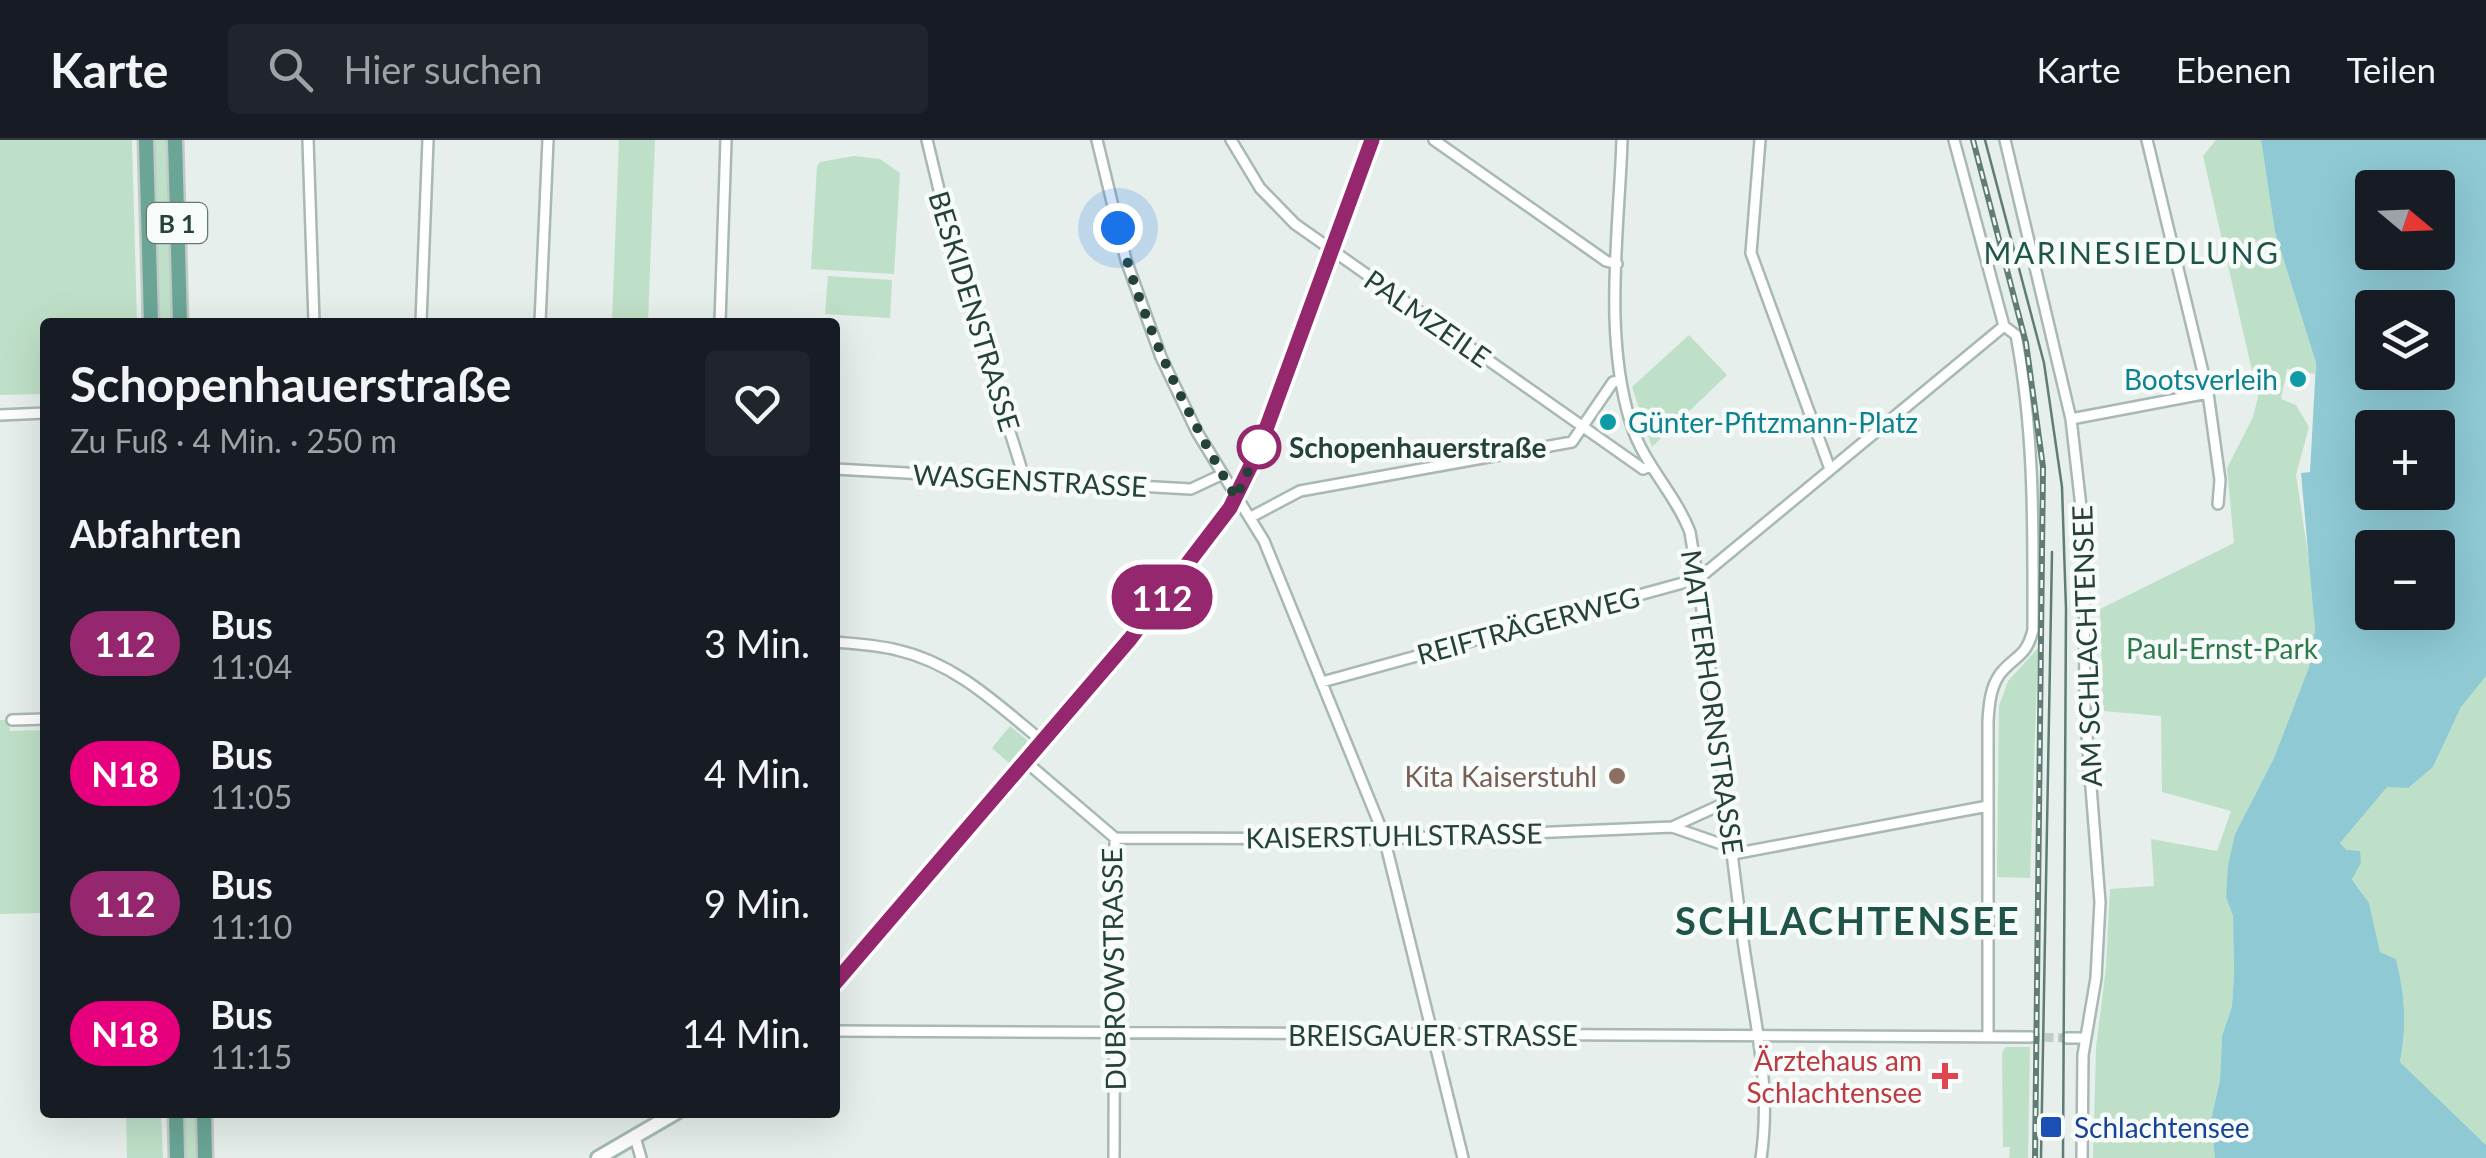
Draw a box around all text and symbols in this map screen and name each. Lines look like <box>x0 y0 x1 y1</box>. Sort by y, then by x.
search box <box>228 24 928 114</box>
text: Karte <box>50 41 168 98</box>
icon: search <box>263 42 318 97</box>
text: Hier suchen <box>343 46 542 92</box>
text: Karte <box>2037 48 2121 90</box>
text: Ebenen <box>2176 48 2291 90</box>
text: Teilen <box>2346 48 2436 90</box>
north arrow <box>2355 170 2455 270</box>
map controls <box>2355 170 2455 630</box>
street label: BESKIDENSTRASSE <box>922 187 1028 435</box>
road number: B 1 <box>147 203 207 243</box>
your location <box>1093 203 1143 253</box>
district label: MARINESIEDLUNG <box>1984 234 2280 270</box>
street label: PALMZEILE <box>1358 262 1498 374</box>
button: layers <box>2355 290 2455 390</box>
button: heart <box>705 351 810 456</box>
text: Schopenhauerstraße <box>70 355 511 412</box>
place label: Bootsverleih <box>2124 362 2278 396</box>
marker: Bootsverleih <box>2287 368 2309 390</box>
place label: Günter-Pfitzmann-Platz <box>1628 405 1918 439</box>
button: + <box>2355 410 2455 510</box>
marker: Günter-Pfitzmann-Platz <box>1597 411 1619 433</box>
text: Zu Fuß · 4 Min. · 250 m <box>70 421 397 460</box>
marker: Schopenhauerstraße <box>1238 426 1280 468</box>
place label: Schopenhauerstraße <box>1289 430 1547 464</box>
street label: WASGENSTRASSE <box>912 457 1148 503</box>
street label: AM SCHLACHTENSEE <box>2064 505 2108 787</box>
text: Abfahrten <box>70 510 242 556</box>
button: − <box>2355 530 2455 630</box>
street label: MATTERHORNSTRASSE <box>1675 548 1751 856</box>
line badge: 112 <box>1104 564 1220 630</box>
text: 112 <box>1132 576 1192 618</box>
street label: REIFTRÄGERWEG <box>1413 579 1643 671</box>
text: Bus <box>210 601 273 647</box>
text: 3 Min. <box>704 620 810 666</box>
text: 112 <box>95 622 155 664</box>
park label: Paul-Ernst-Park <box>2126 631 2319 665</box>
text: 11:04 <box>210 647 292 686</box>
text: Bus <box>210 731 273 777</box>
text: 4 Min. <box>704 750 810 796</box>
text: N18 <box>91 752 159 794</box>
place label: Kita Kaiserstuhl <box>1404 759 1597 793</box>
marker: Kita Kaiserstuhl <box>1606 765 1628 787</box>
text: 11:05 <box>210 777 292 816</box>
street label: KAISERSTUHLSTRASSE <box>1245 815 1543 855</box>
street label: DUBROWSTRASSE <box>1094 847 1132 1091</box>
text: Bus <box>210 861 273 907</box>
text: 9 Min. <box>704 880 810 926</box>
text: 112 <box>95 882 155 924</box>
district label: SCHLACHTENSEE <box>1675 897 2021 943</box>
text: 11:10 <box>210 907 292 946</box>
text: Bus <box>210 991 273 1037</box>
text: 14 Min. <box>682 1010 810 1056</box>
text: N18 <box>91 1012 159 1054</box>
street label: BREISGAUER STRASSE <box>1288 1018 1578 1052</box>
text: 11:15 <box>210 1037 292 1076</box>
place label: Ärztehaus am Schlachtensee <box>1747 1043 1922 1109</box>
marker: Ärztehaus am Schlachtensee <box>1932 1063 1958 1089</box>
place label: Schlachtensee <box>2074 1110 2250 1144</box>
marker: Schlachtensee <box>2038 1114 2064 1140</box>

